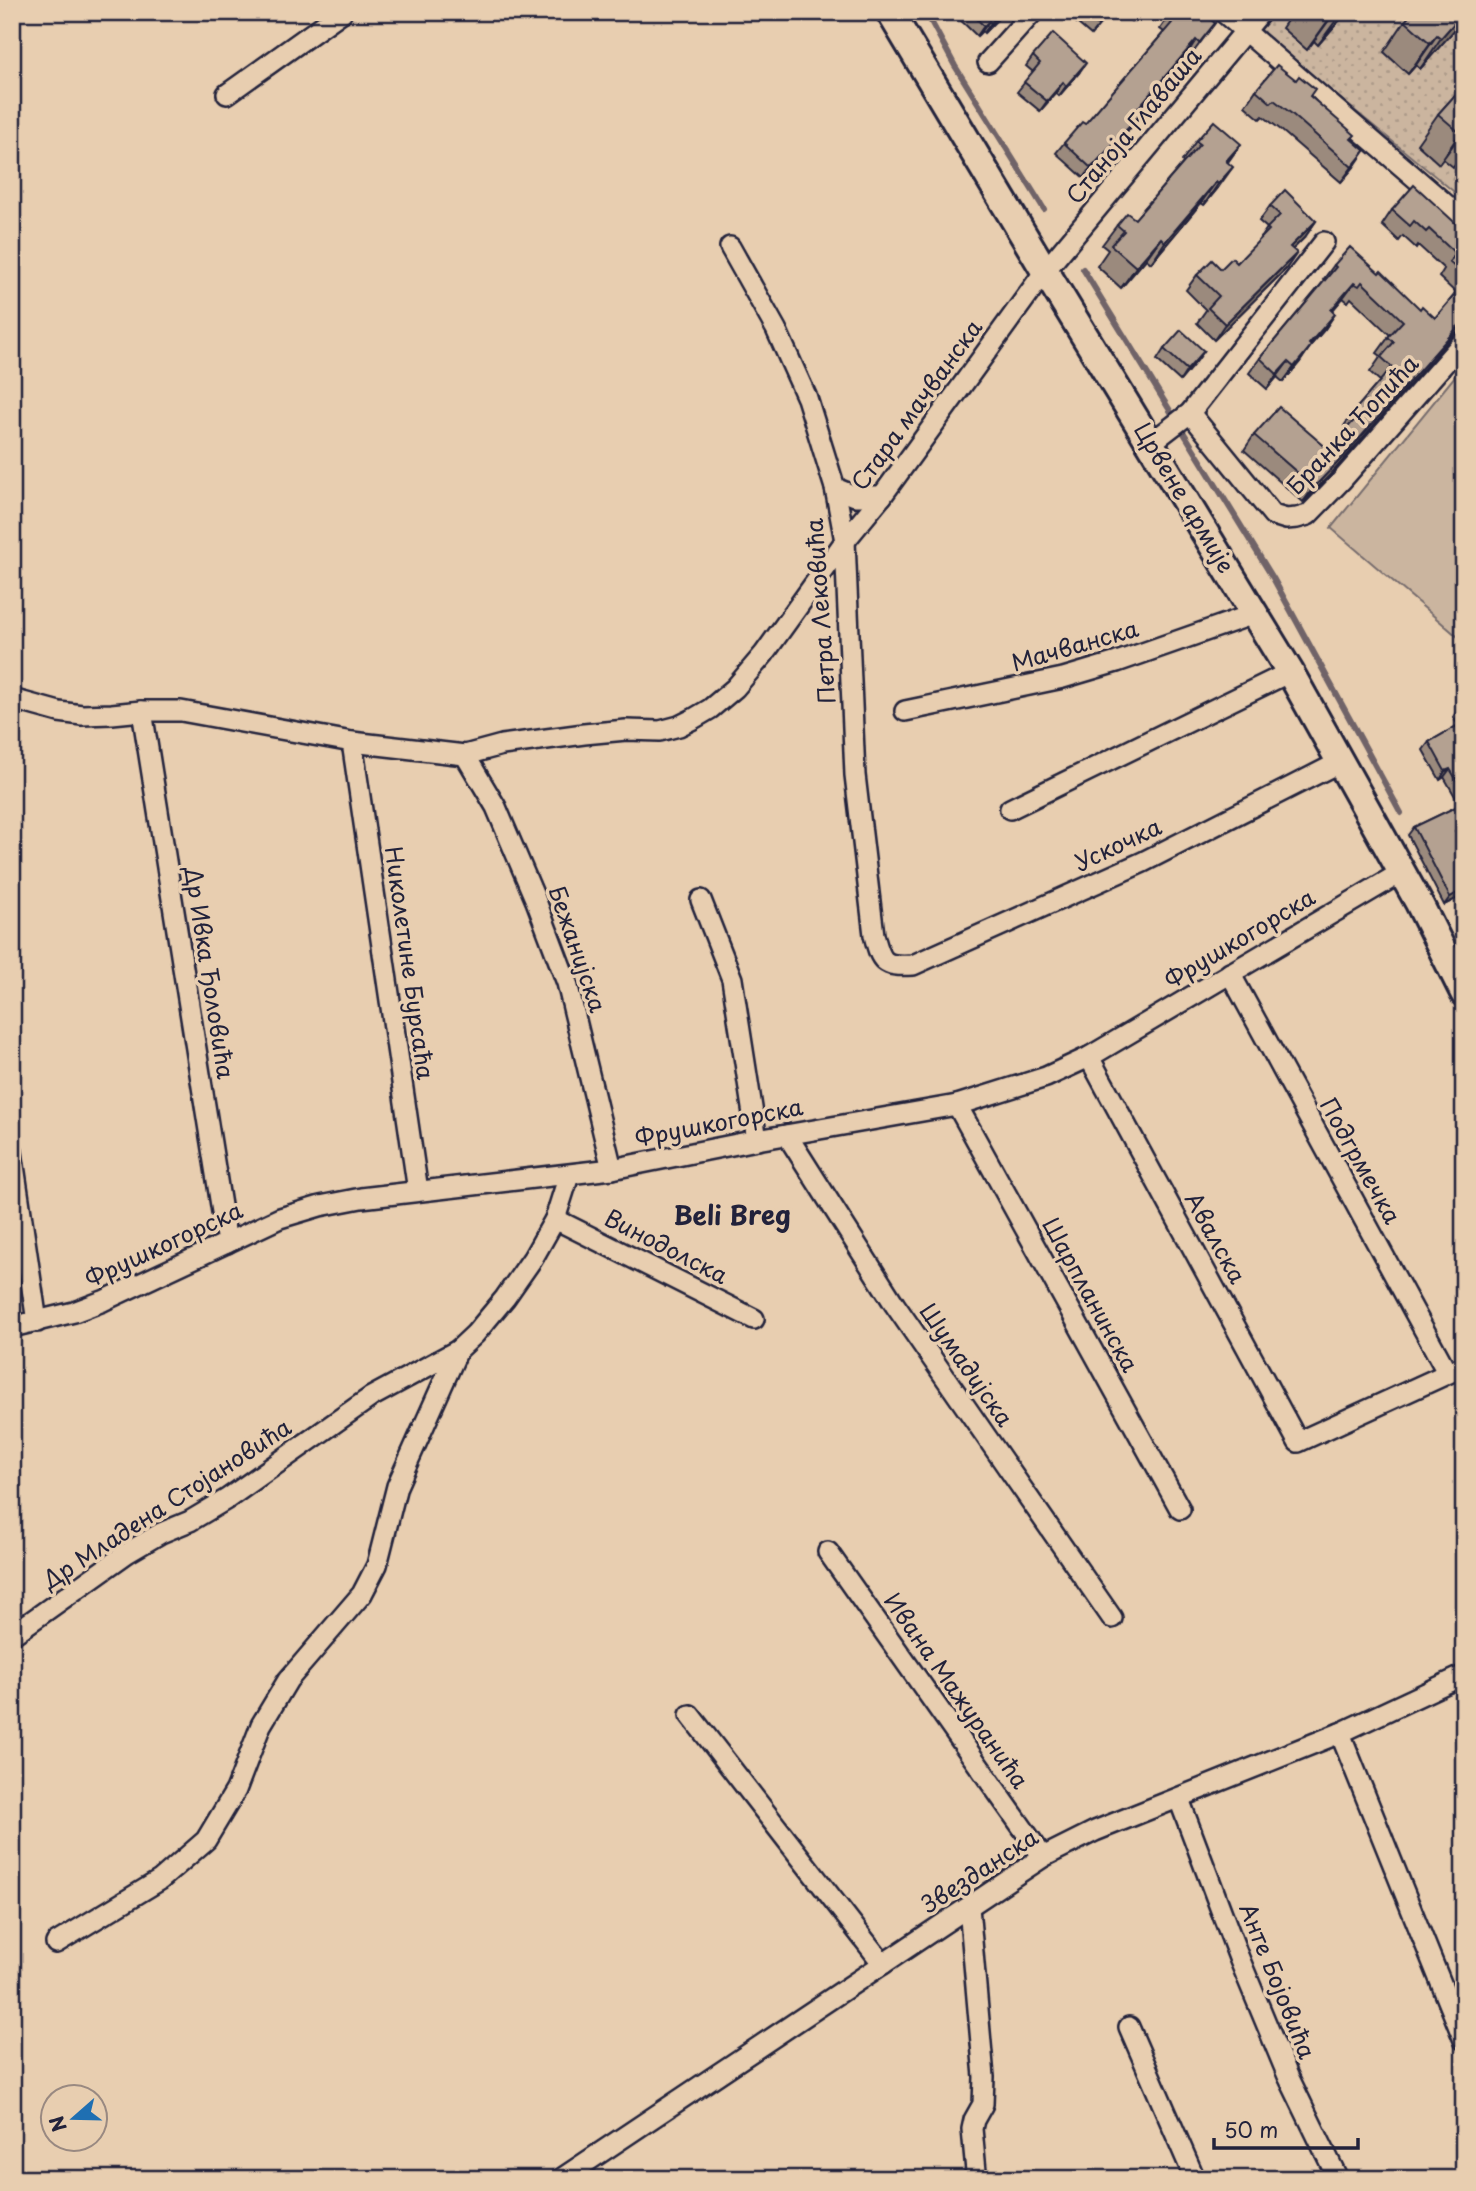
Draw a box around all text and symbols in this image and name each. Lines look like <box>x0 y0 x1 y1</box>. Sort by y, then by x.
street label: Станоја Главаша <box>1057 39 1209 211</box>
street label: Стара мачванска <box>842 311 990 497</box>
street label: Бранка Ћопића <box>1278 346 1426 502</box>
street label: Црвене армије <box>1126 415 1244 579</box>
street label: Петра Лековића <box>796 517 843 705</box>
street label: Мачванска <box>1007 610 1143 679</box>
street label: Ускочка <box>1068 808 1167 879</box>
street label: Николетине Бурсаћа <box>377 844 444 1082</box>
street label: Др Ивка Ђоловића <box>176 863 245 1082</box>
street label: Фрушкогорска <box>1157 879 1322 997</box>
street label: Бежанијска <box>540 880 617 1017</box>
street label: Фрушкогорска <box>632 1088 806 1155</box>
street label: Подгрмечка <box>1312 1091 1411 1230</box>
street label: Авалска <box>1177 1185 1256 1290</box>
street label: Фрушкогорска <box>79 1192 249 1295</box>
district label: Beli Breg <box>673 1195 791 1234</box>
street label: Винодолска <box>599 1200 735 1292</box>
street label: Шарпланинска <box>1034 1211 1149 1379</box>
street label: Шумадијска <box>912 1295 1023 1434</box>
street label: Др Младена Стојановића <box>34 1409 298 1597</box>
street label: Ивана Мажуранића <box>876 1585 1038 1796</box>
street label: Звезданска <box>914 1818 1045 1921</box>
street label: Анте Бојовића <box>1231 1897 1326 2064</box>
north arrow <box>38 2082 108 2152</box>
scale bar <box>1214 2107 1357 2151</box>
text: N <box>41 2112 73 2136</box>
text: 50 m <box>1224 2113 1278 2145</box>

